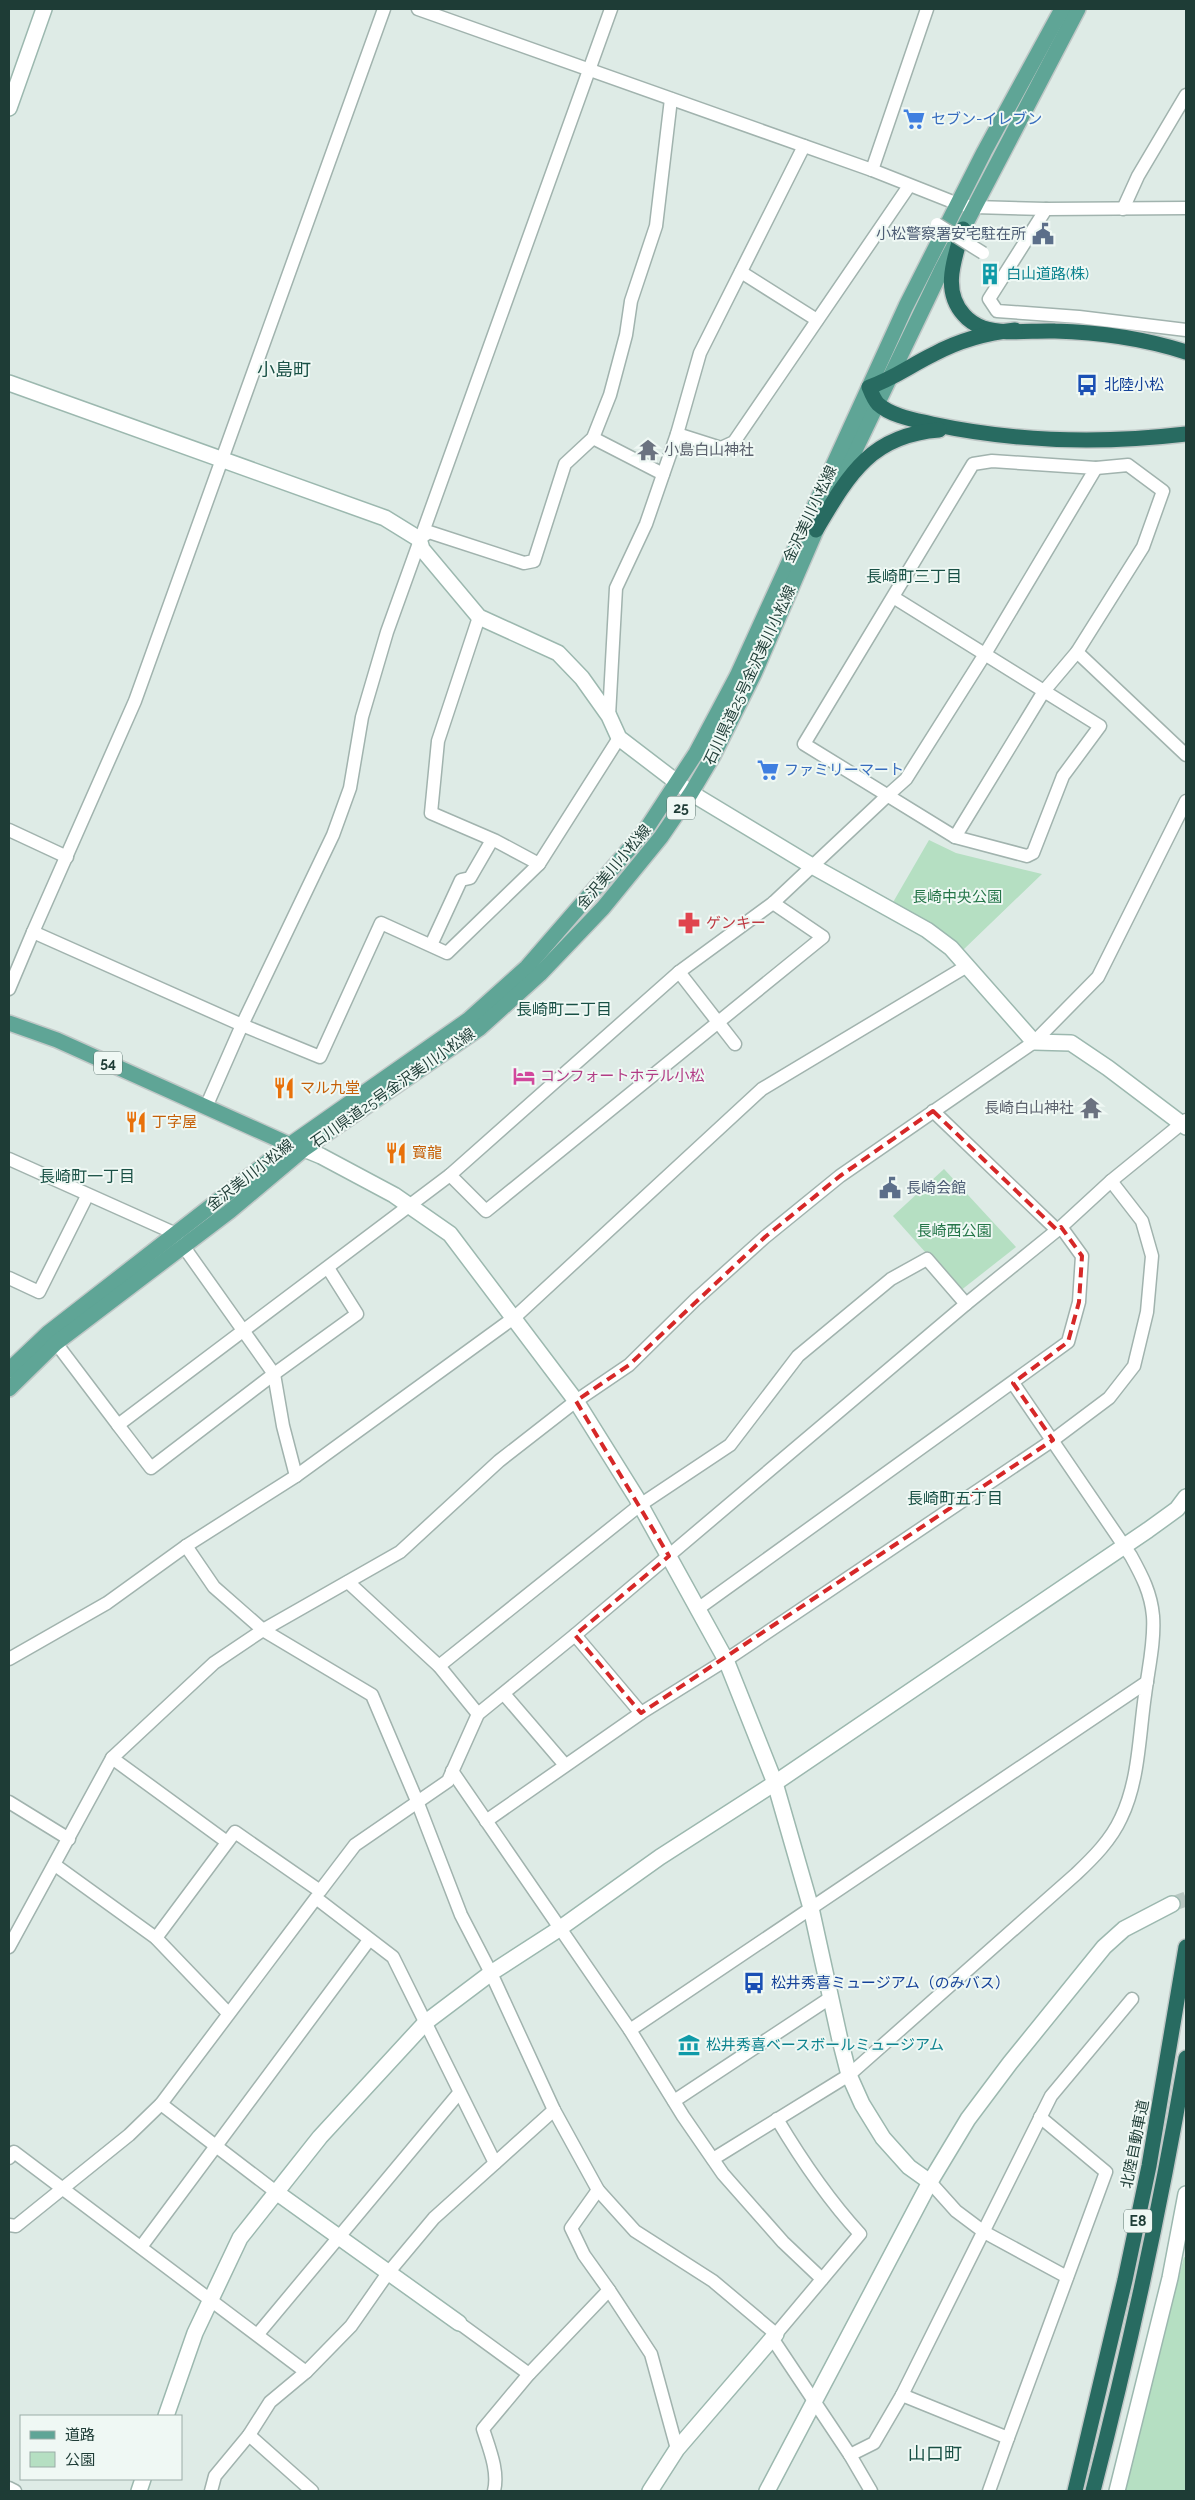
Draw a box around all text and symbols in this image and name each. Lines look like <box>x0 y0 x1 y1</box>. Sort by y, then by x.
supermarket icon: セブン-イレブン <box>901 106 927 132</box>
place label: セブン-イレブン <box>931 110 1042 128</box>
public building icon: 小松警察署安宅駐在所 <box>1030 221 1056 247</box>
place label: 小松警察署安宅駐在所 <box>876 225 1026 243</box>
building icon: 白山道路(株) <box>977 261 1003 287</box>
place label: 白山道路(株) <box>1006 265 1089 283</box>
district label: 小島町 <box>257 359 311 380</box>
bus stop icon: 北陸小松 <box>1074 372 1100 398</box>
place label: 北陸小松 <box>1104 376 1164 394</box>
temple icon: 小島白山神社 <box>635 437 661 463</box>
place label: 小島白山神社 <box>664 441 754 459</box>
street label: 金沢美川小松線 <box>780 463 840 565</box>
district label: 長崎町三丁目 <box>866 567 962 586</box>
street label: 石川県道25号金沢美川小松線 <box>700 582 800 768</box>
supermarket icon: ファミリーマート <box>755 757 781 783</box>
place label: ファミリーマート <box>784 761 904 779</box>
road number: 25 <box>667 796 695 820</box>
street label: 金沢美川小松線 <box>573 821 655 913</box>
park label: 長崎中央公園 <box>912 888 1002 906</box>
pharmacy icon: ゲンキー <box>676 910 702 936</box>
place label: ゲンキー <box>706 914 766 932</box>
district label: 長崎町二丁目 <box>516 1000 612 1019</box>
street label: 石川県道25号金沢美川小松線 <box>308 1024 478 1152</box>
road number: 54 <box>94 1052 122 1074</box>
hotel icon: コンフォートホテル小松 <box>511 1063 537 1089</box>
place label: コンフォートホテル小松 <box>540 1067 705 1085</box>
restaurant icon: マル九堂 <box>271 1075 297 1101</box>
place label: マル九堂 <box>300 1079 360 1097</box>
temple icon: 長崎白山神社 <box>1078 1095 1104 1121</box>
place label: 長崎白山神社 <box>984 1099 1074 1117</box>
restaurant icon: 丁字屋 <box>123 1109 149 1135</box>
place label: 丁字屋 <box>152 1113 197 1131</box>
street label: 金沢美川小松線 <box>203 1136 297 1214</box>
restaurant icon: 寳龍 <box>383 1140 409 1166</box>
place label: 寳龍 <box>412 1144 442 1162</box>
district label: 長崎町一丁目 <box>39 1167 135 1186</box>
public building icon: 長崎会館 <box>877 1175 903 1201</box>
place label: 長崎会館 <box>906 1179 966 1197</box>
park label: 長崎西公園 <box>916 1222 992 1240</box>
district label: 長崎町五丁目 <box>907 1489 1003 1508</box>
bus stop icon: 松井秀喜ミュージアム（のみバス） <box>741 1970 767 1996</box>
place label: 松井秀喜ミュージアム（のみバス） <box>771 1974 1010 1992</box>
museum icon: 松井秀喜ベースボールミュージアム <box>676 2032 702 2058</box>
place label: 松井秀喜ベースボールミュージアム <box>706 2036 944 2054</box>
street label: 北陸自動車道 <box>1118 2098 1152 2190</box>
road number: E8 <box>1124 2210 1152 2232</box>
legend <box>20 2415 182 2480</box>
text: 道路 <box>65 2426 95 2444</box>
district label: 山口町 <box>908 2443 962 2464</box>
text: 公園 <box>65 2451 95 2469</box>

